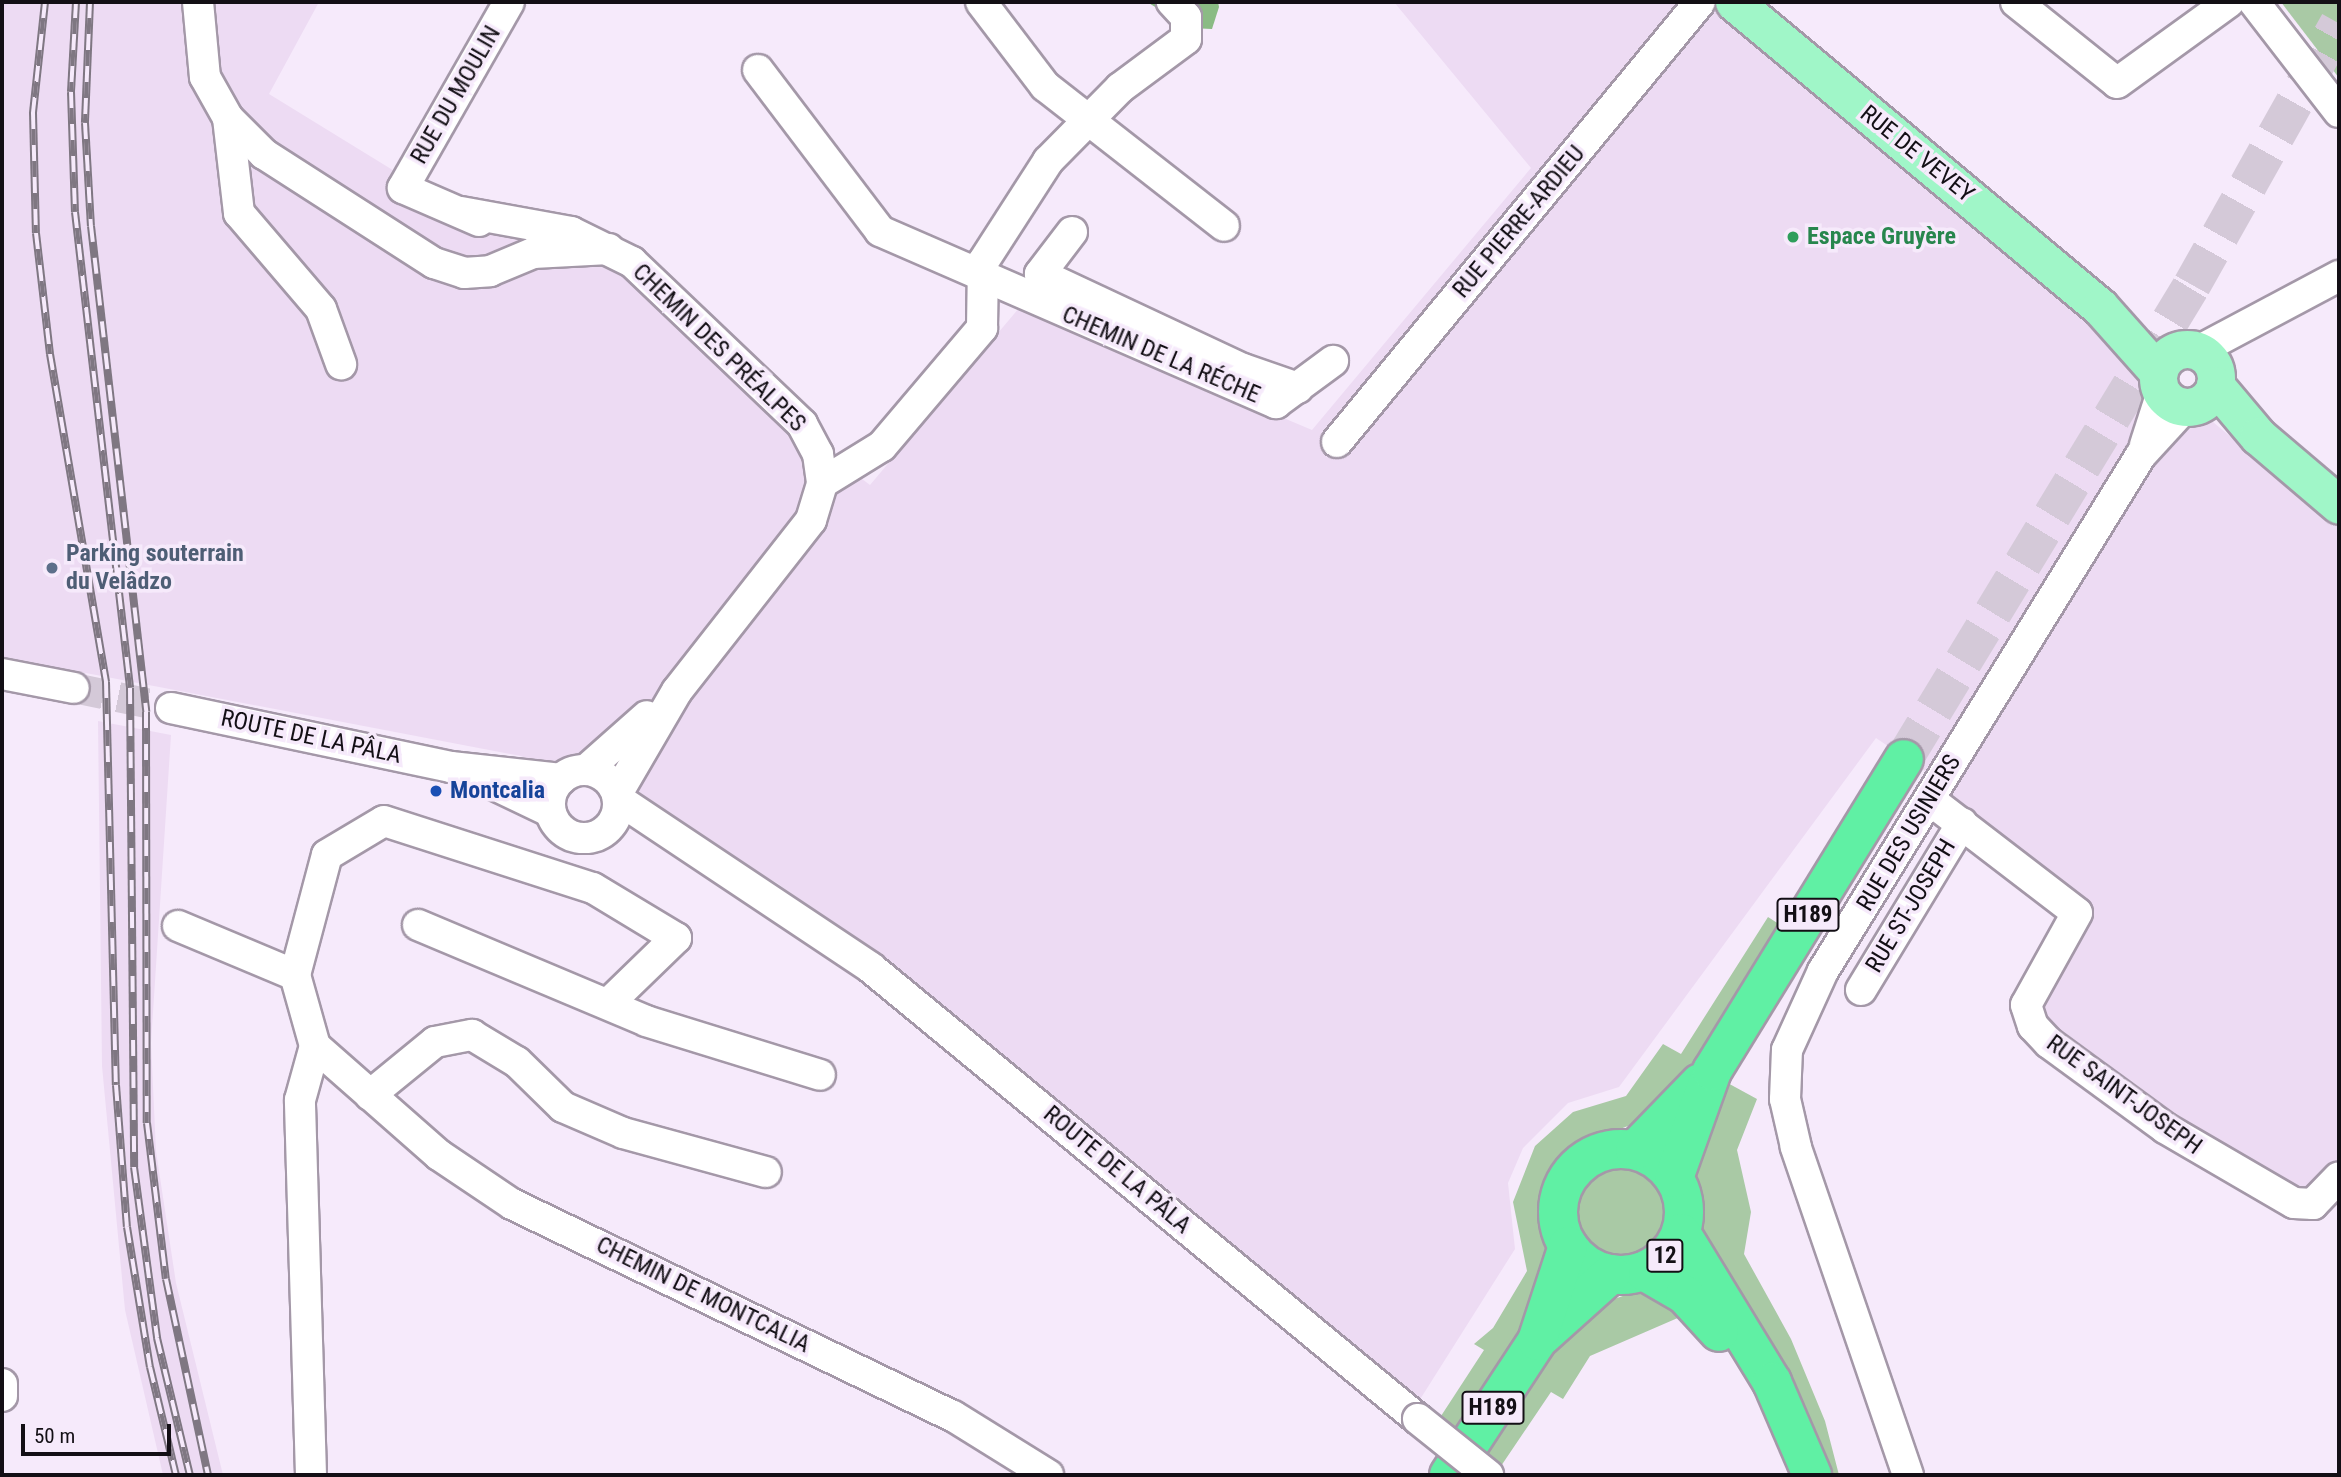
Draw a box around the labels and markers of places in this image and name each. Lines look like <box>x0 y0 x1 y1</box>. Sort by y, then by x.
place label: Espace Gruyère <box>1807 223 1956 251</box>
marker: Espace Gruyère <box>1785 229 1801 245</box>
place label: Parking souterrain du Velâdzo <box>66 540 244 596</box>
marker: Parking souterrain du Velâdzo <box>44 560 60 576</box>
place label: Montcalia <box>450 777 545 805</box>
marker: Montcalia <box>428 783 444 799</box>

